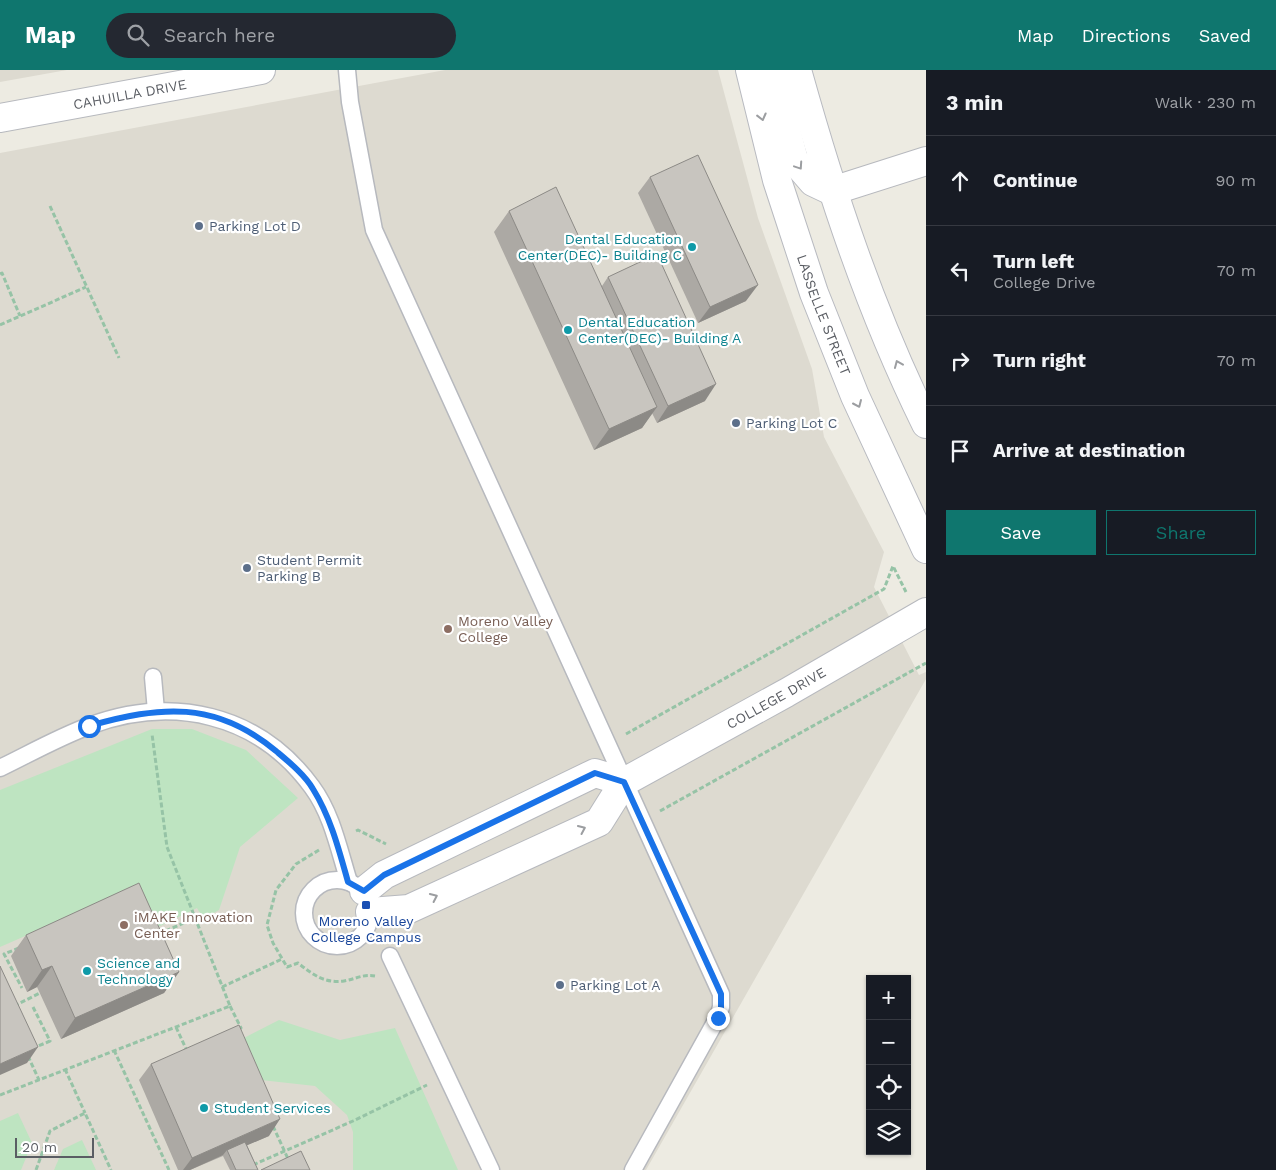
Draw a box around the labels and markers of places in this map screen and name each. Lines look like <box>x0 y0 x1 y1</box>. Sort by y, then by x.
place label: Parking Lot D <box>209 218 301 234</box>
marker: Parking Lot D <box>193 220 205 232</box>
place label: Dental Education Center(DEC)- Building C <box>518 231 682 263</box>
marker: Dental Education Center(DEC)- Building C <box>686 241 698 253</box>
place label: Dental Education Center(DEC)- Building A <box>578 314 741 346</box>
marker: Dental Education Center(DEC)- Building A <box>562 324 574 336</box>
place label: Parking Lot C <box>746 415 837 431</box>
marker: Parking Lot C <box>730 417 742 429</box>
place label: Student Permit Parking B <box>257 552 362 584</box>
marker: Student Permit Parking B <box>241 562 253 574</box>
place label: Moreno Valley College <box>458 613 554 645</box>
marker: Moreno Valley College <box>442 623 454 635</box>
marker: Moreno Valley College Campus <box>360 899 372 911</box>
place label: iMAKE Innovation Center <box>134 909 253 941</box>
place label: Moreno Valley College Campus <box>311 913 421 945</box>
marker: iMAKE Innovation Center <box>118 919 130 931</box>
place label: Science and Technology <box>97 955 180 987</box>
marker: Science and Technology <box>81 965 93 977</box>
place label: Parking Lot A <box>570 977 660 993</box>
marker: Parking Lot A <box>554 979 566 991</box>
place label: Student Services <box>214 1100 331 1116</box>
marker: Student Services <box>198 1102 210 1114</box>

